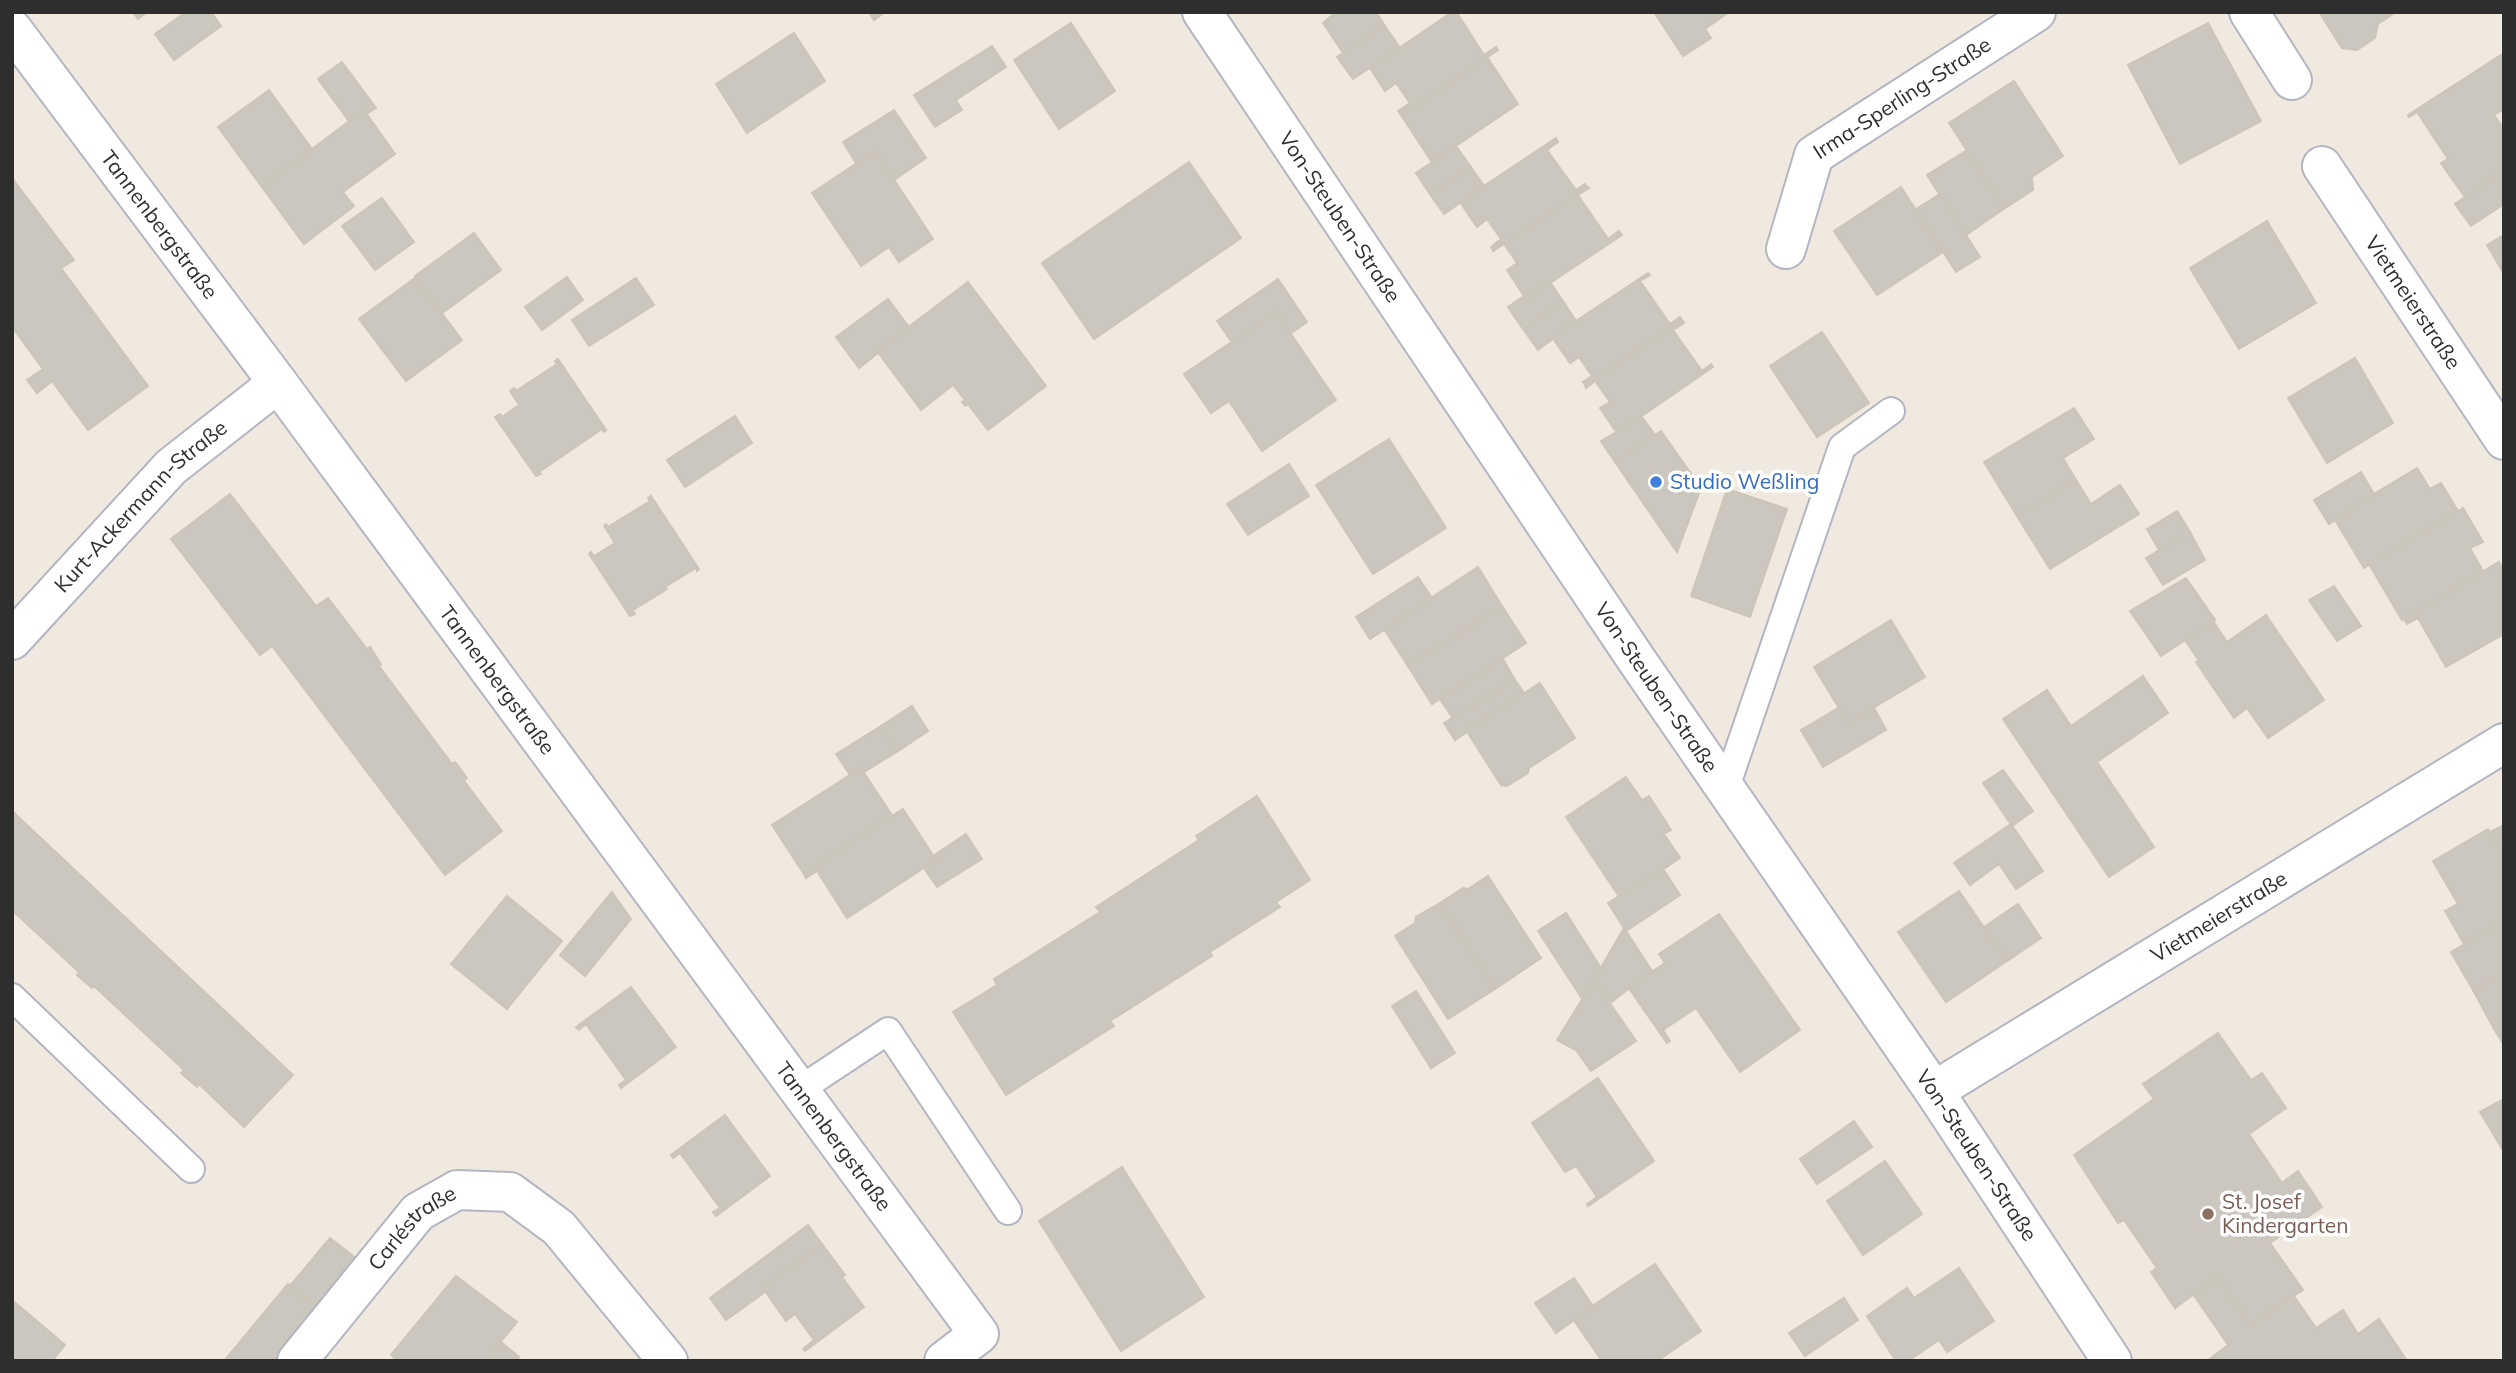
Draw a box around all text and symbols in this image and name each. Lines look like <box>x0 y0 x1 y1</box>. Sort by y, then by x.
street label: Irma-Sperling-Straße <box>1808 31 1995 164</box>
street label: Von-Steuben-Straße <box>1274 126 1407 307</box>
street label: Tannenbergstraße <box>96 145 224 304</box>
street label: Vietmeierstraße <box>2360 230 2467 374</box>
street label: Kurt-Ackermann-Straße <box>48 414 232 597</box>
place label: Studio Weßling <box>1670 468 1819 494</box>
marker: Studio Weßling <box>1648 474 1664 490</box>
street label: Von-Steuben-Straße <box>1590 597 1724 777</box>
street label: Tannenbergstraße <box>434 600 561 759</box>
street label: Vietmeierstraße <box>2146 865 2291 968</box>
street label: Tannenbergstraße <box>771 1056 898 1216</box>
street label: Von-Steuben-Straße <box>1911 1064 2043 1246</box>
street label: Carléstraße <box>362 1179 460 1275</box>
place label: St. Josef Kindergarten <box>2222 1188 2349 1238</box>
marker: St. Josef Kindergarten <box>2200 1206 2216 1222</box>

